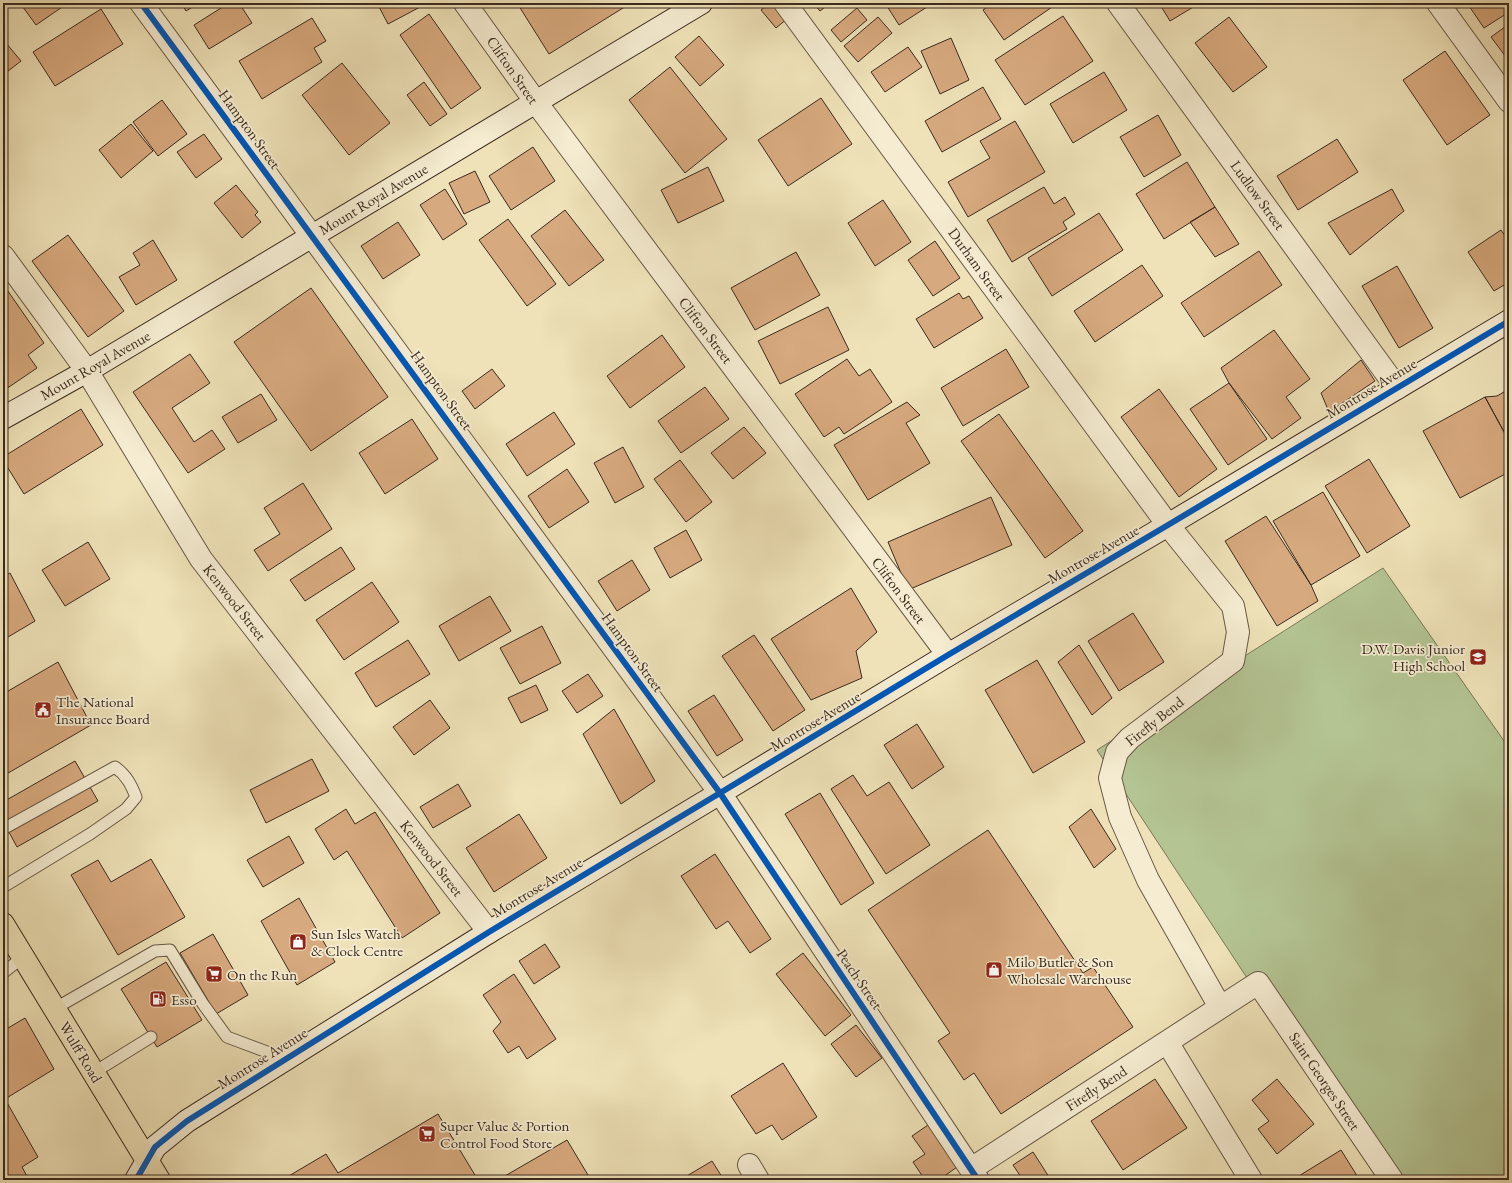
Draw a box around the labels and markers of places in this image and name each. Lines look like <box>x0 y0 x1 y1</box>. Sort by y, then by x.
place label: D.W. Davis Junior High School <box>1361 639 1465 675</box>
school or university icon: D.W. Davis Junior High School <box>1468 647 1488 667</box>
place label: The National Insurance Board <box>56 692 150 728</box>
public building icon: The National Insurance Board <box>33 700 53 720</box>
place label: Sun Isles Watch & Clock Centre <box>311 924 403 960</box>
shop icon: Sun Isles Watch & Clock Centre <box>288 932 308 952</box>
place label: Milo Butler & Son Wholesale Warehouse <box>1007 952 1131 988</box>
shop icon: Milo Butler & Son Wholesale Warehouse <box>984 960 1004 980</box>
supermarket icon: On the Run <box>204 964 224 984</box>
place label: On the Run <box>227 965 297 984</box>
fuel station icon: Esso <box>148 989 168 1009</box>
place label: Esso <box>171 990 197 1009</box>
place label: Super Value & Portion Control Food Store <box>440 1116 570 1152</box>
supermarket icon: Super Value & Portion Control Food Store <box>417 1124 437 1144</box>

